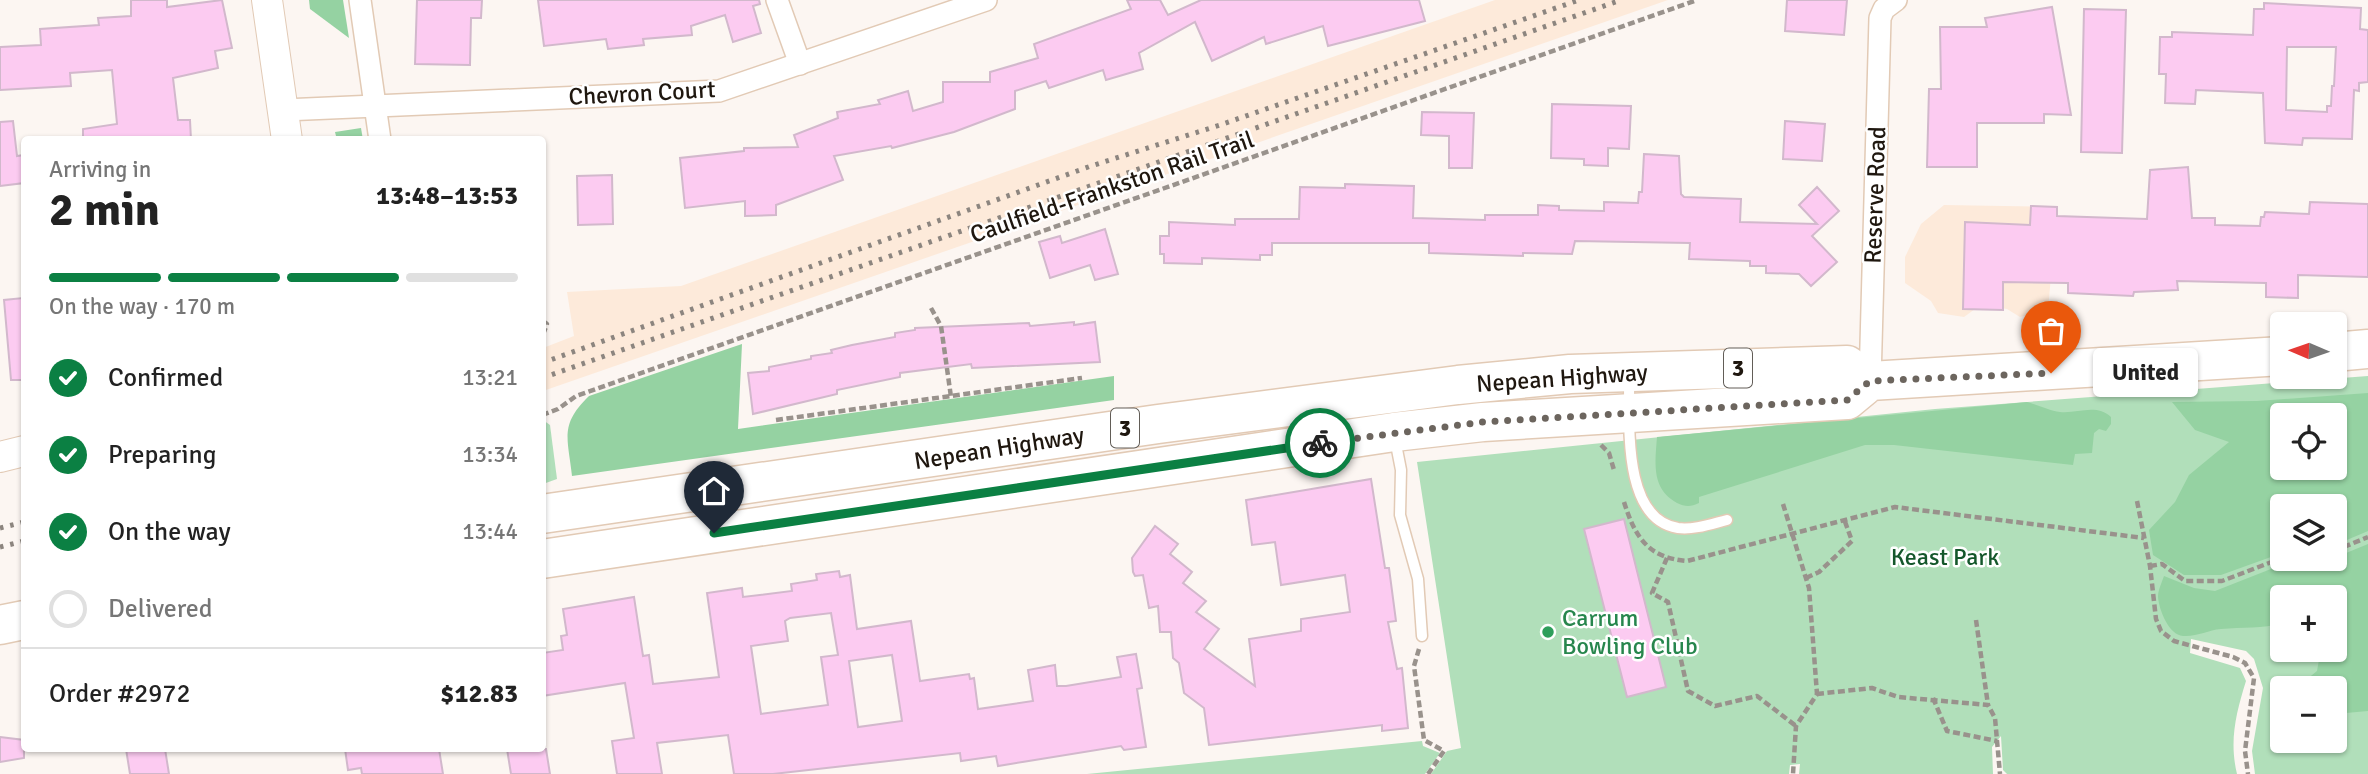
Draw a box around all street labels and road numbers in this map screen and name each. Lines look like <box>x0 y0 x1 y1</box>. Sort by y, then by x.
street label: Chevron Court <box>568 74 716 112</box>
street label: Caulfield-Frankston Rail Trail <box>966 124 1258 250</box>
street label: Reserve Road <box>1858 126 1892 264</box>
road number: 3 <box>1724 348 1752 388</box>
street label: Nepean Highway <box>1475 357 1649 399</box>
road number: 3 <box>1111 408 1139 448</box>
street label: Nepean Highway <box>912 420 1086 476</box>

